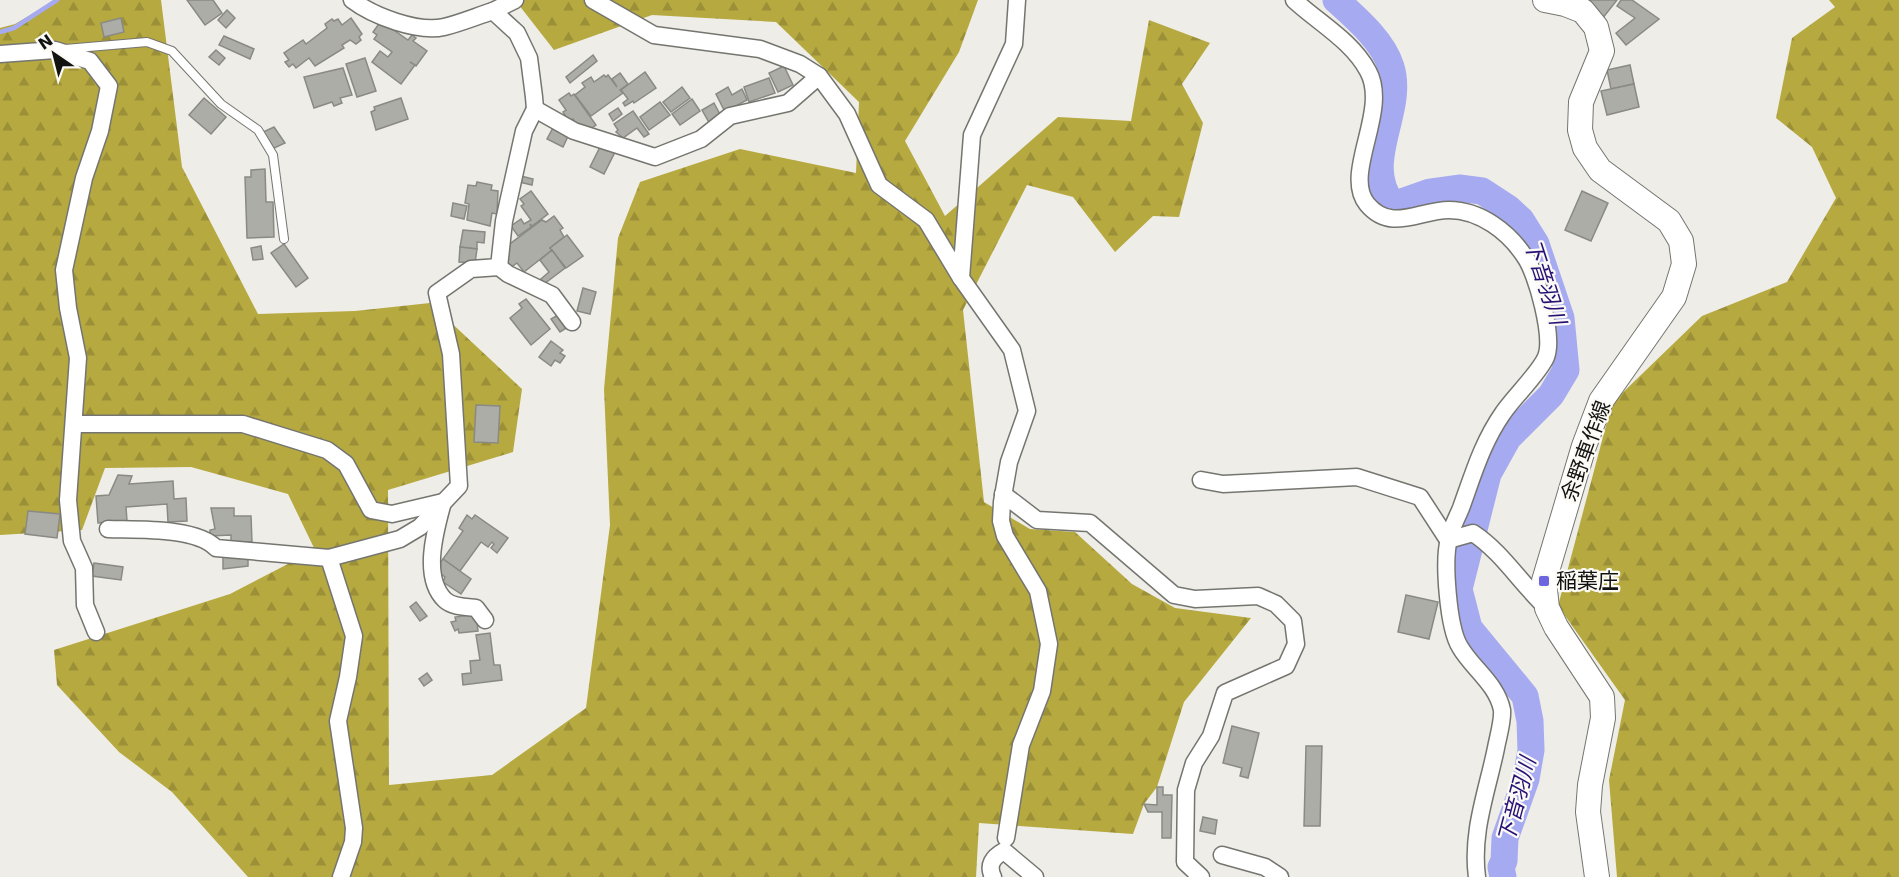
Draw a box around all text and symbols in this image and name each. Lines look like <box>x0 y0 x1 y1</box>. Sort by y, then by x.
north arrow <box>24 24 84 84</box>
text: N <box>35 31 57 54</box>
water label: 下音羽川 <box>1520 236 1571 330</box>
street label: 余野車作線 <box>1557 398 1615 504</box>
place label: 稲葉庄 <box>1556 569 1619 593</box>
marker: 稲葉庄 <box>1537 574 1551 588</box>
water label: 下音羽川 <box>1494 752 1541 846</box>

